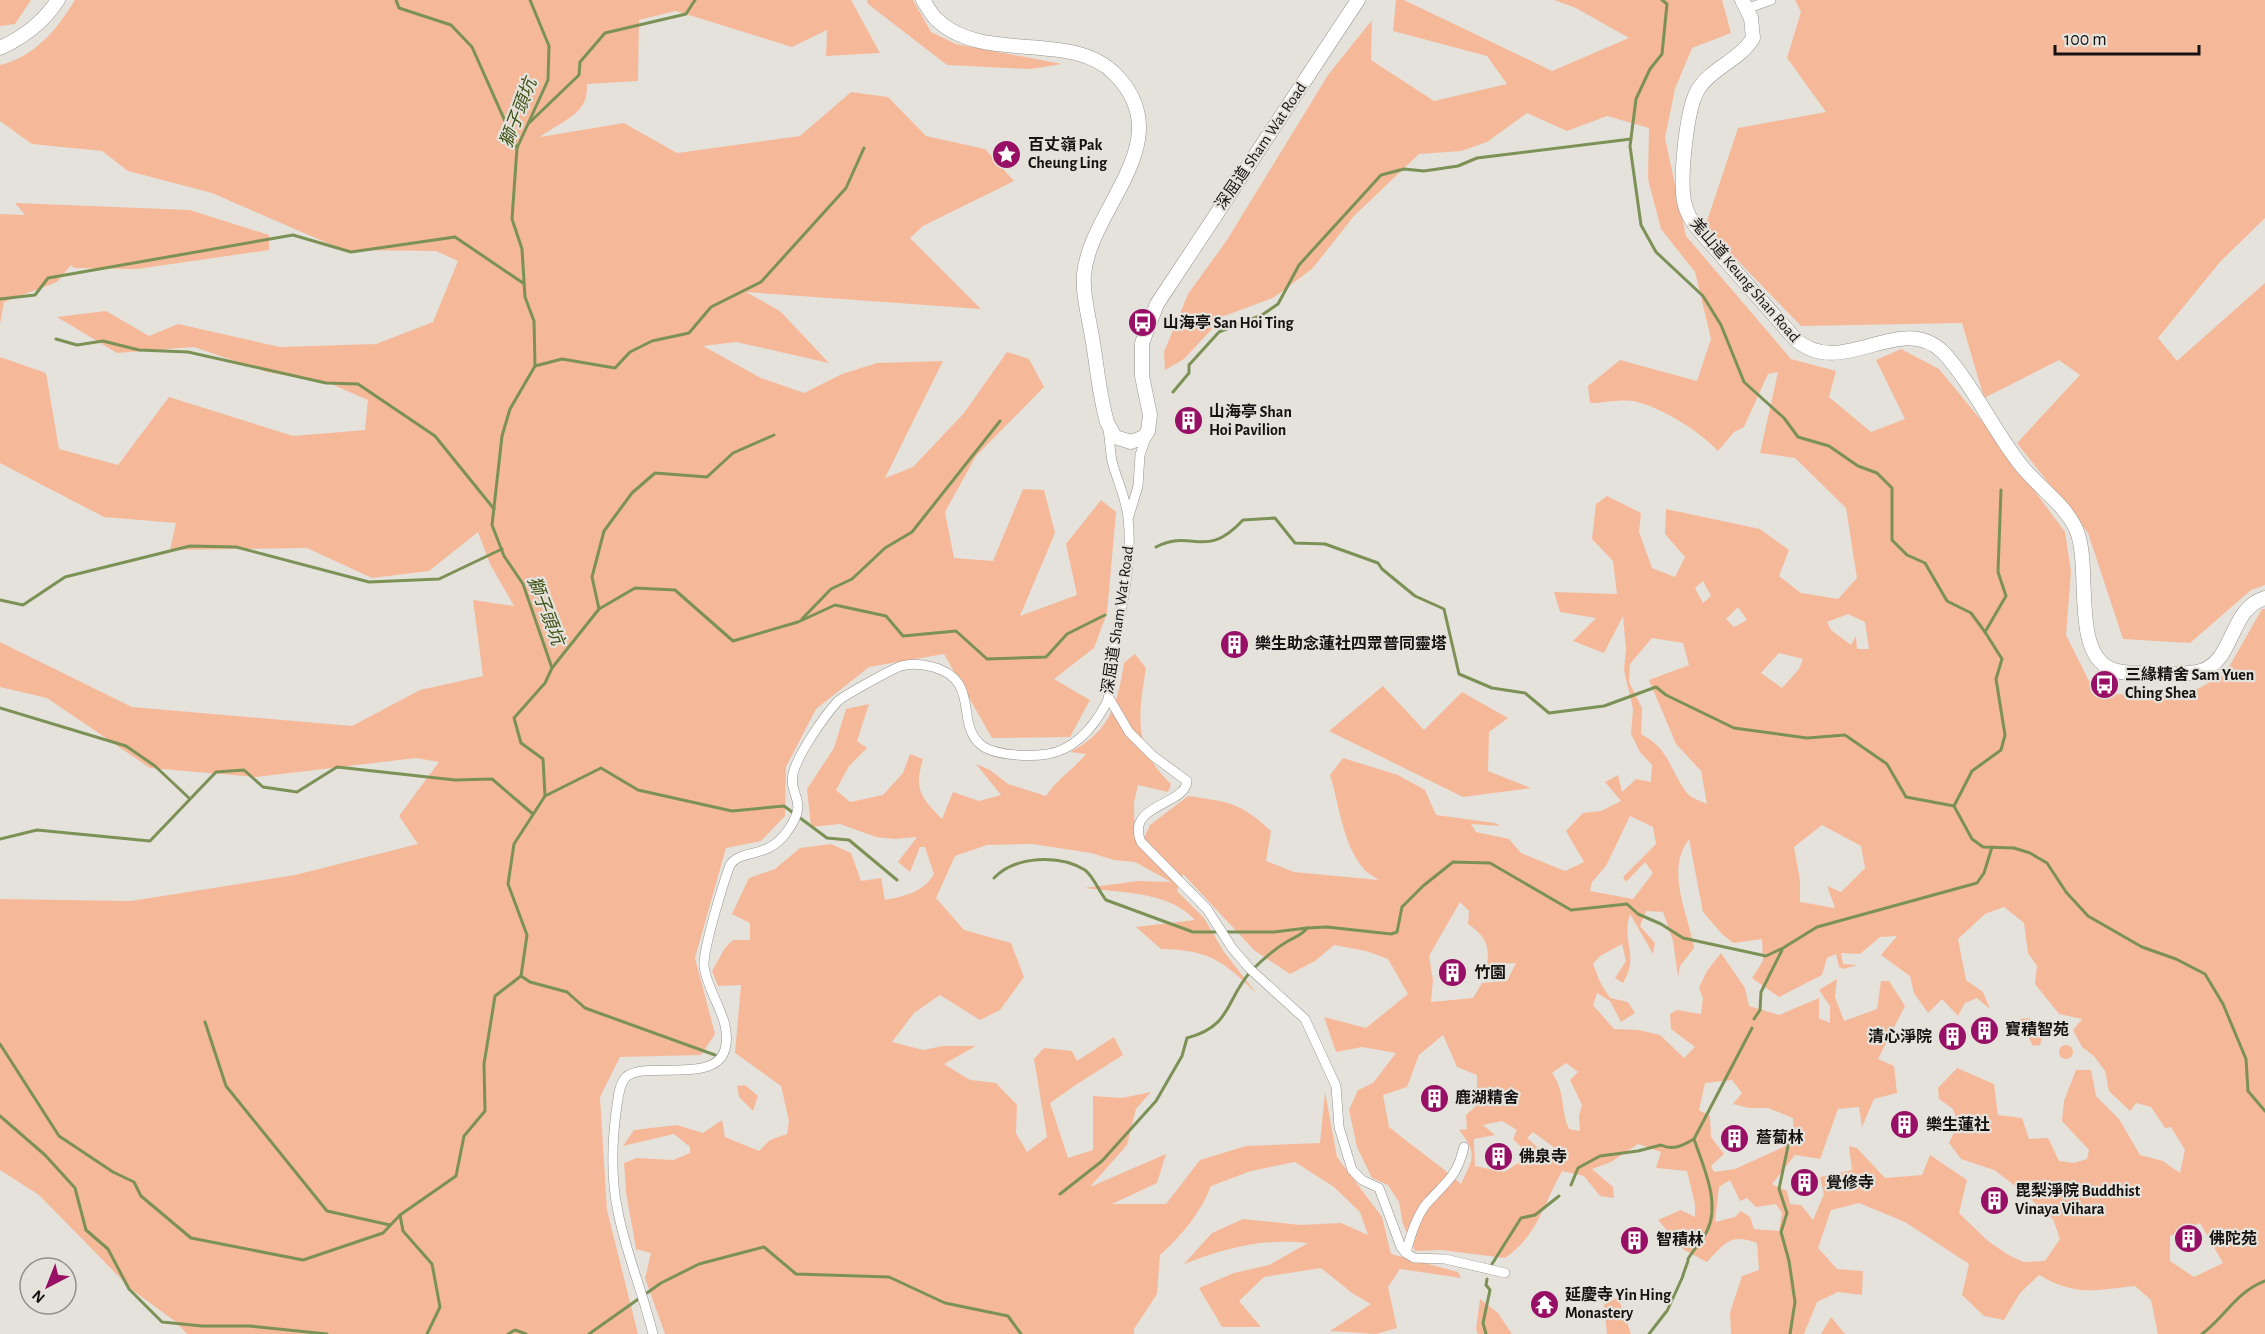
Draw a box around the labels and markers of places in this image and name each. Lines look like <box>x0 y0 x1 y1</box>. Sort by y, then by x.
place label: 百丈嶺 Pak Cheung Ling <box>1028 136 1108 171</box>
place icon: 百丈嶺 Pak Cheung Ling <box>991 138 1023 170</box>
bus stop icon: 山海亭 San Hoi Ting <box>1126 307 1158 339</box>
place label: 山海亭 San Hoi Ting <box>1163 314 1295 331</box>
place label: 山海亭 Shan Hoi Pavilion <box>1209 403 1292 438</box>
building icon: 山海亭 Shan Hoi Pavilion <box>1172 405 1204 437</box>
building icon: 樂生助念蓮社四眾普同靈塔 <box>1218 628 1250 660</box>
place label: 樂生助念蓮社四眾普同靈塔 <box>1255 634 1447 652</box>
place label: 三緣精舍 Sam Yuen Ching Shea <box>2125 665 2254 701</box>
bus stop icon: 三緣精舍 Sam Yuen Ching Shea <box>2088 668 2120 700</box>
building icon: 竹園 <box>1437 957 1469 989</box>
place label: 竹園 <box>1474 964 1506 981</box>
building icon: 寶積智苑 <box>1968 1014 2000 1046</box>
place label: 寶積智苑 <box>2005 1020 2069 1038</box>
building icon: 清心淨院 <box>1937 1021 1969 1053</box>
place label: 清心淨院 <box>1868 1028 1932 1045</box>
building icon: 鹿湖精舍 <box>1418 1082 1450 1114</box>
place label: 鹿湖精舍 <box>1455 1088 1519 1106</box>
building icon: 樂生蓮社 <box>1889 1109 1921 1141</box>
place label: 樂生蓮社 <box>1926 1115 1990 1133</box>
building icon: 薝蔔林 <box>1719 1122 1751 1154</box>
place label: 薝蔔林 <box>1756 1129 1804 1146</box>
building icon: 佛泉寺 <box>1482 1141 1514 1173</box>
place label: 佛泉寺 <box>1519 1147 1567 1165</box>
building icon: 覺修寺 <box>1789 1167 1821 1199</box>
place label: 覺修寺 <box>1826 1174 1874 1191</box>
place label: 毘梨淨院 Buddhist Vinaya Vihara <box>2015 1182 2141 1218</box>
building icon: 毘梨淨院 Buddhist Vinaya Vihara <box>1978 1184 2010 1216</box>
building icon: 佛陀苑 <box>2172 1223 2204 1255</box>
building icon: 智積林 <box>1619 1224 1651 1256</box>
place label: 佛陀苑 <box>2209 1229 2257 1247</box>
place label: 智積林 <box>1656 1231 1704 1248</box>
place label: 延慶寺 Yin Hing Monastery <box>1565 1285 1672 1322</box>
temple icon: 延慶寺 Yin Hing Monastery <box>1528 1288 1560 1320</box>

